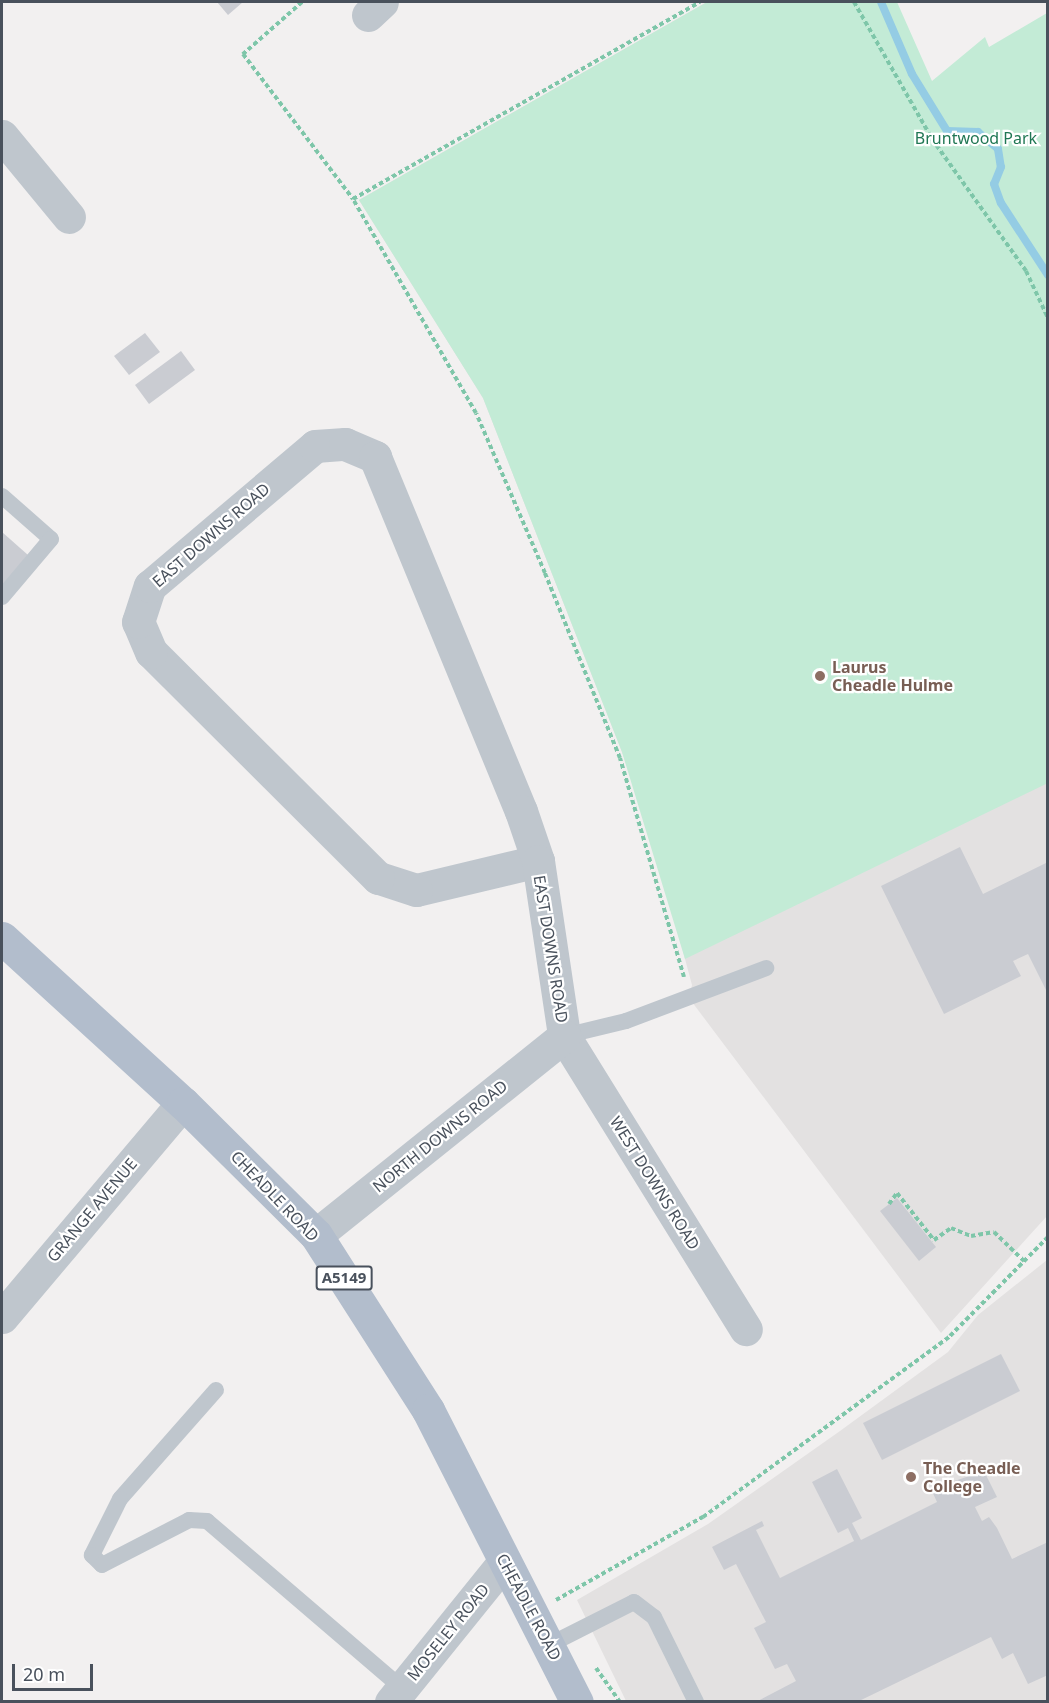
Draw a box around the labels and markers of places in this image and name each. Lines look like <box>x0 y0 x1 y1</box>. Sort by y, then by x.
place label: Laurus Cheadle Hulme <box>832 657 953 695</box>
marker: Laurus Cheadle Hulme <box>813 669 827 683</box>
place label: The Cheadle College <box>923 1458 1021 1496</box>
marker: The Cheadle College <box>904 1470 918 1484</box>

